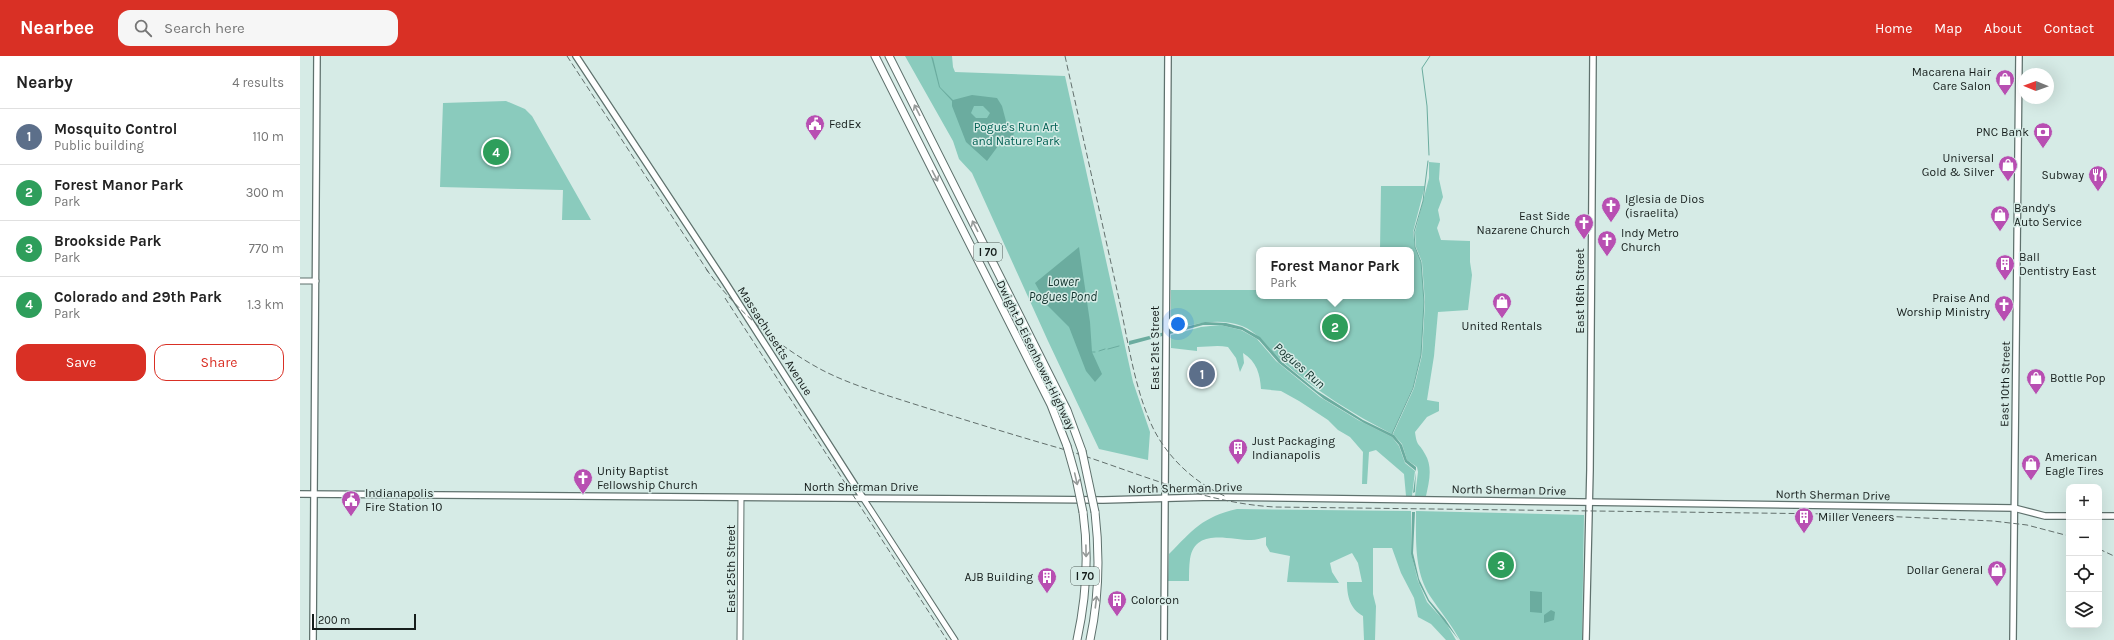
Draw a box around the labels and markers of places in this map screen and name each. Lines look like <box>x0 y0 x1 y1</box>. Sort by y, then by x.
place label: Macarena Hair Care Salon <box>1912 65 1992 93</box>
shop icon: Macarena Hair Care Salon <box>1994 68 2016 96</box>
public building icon: FedEx <box>804 113 826 141</box>
place label: FedEx <box>829 117 861 131</box>
bank icon: PNC Bank <box>2032 121 2054 149</box>
place label: PNC Bank <box>1976 125 2029 139</box>
pin: 4 <box>483 137 509 167</box>
place label: Universal Gold & Silver <box>1922 151 1995 179</box>
shop icon: Universal Gold & Silver <box>1997 154 2019 182</box>
restaurant icon: Subway <box>2087 164 2109 192</box>
place label: Subway <box>2041 168 2084 182</box>
place label: Iglesia de Dios (israelita) <box>1625 192 1704 220</box>
church icon: Iglesia de Dios (israelita) <box>1600 195 1622 223</box>
place label: Bandy's Auto Service <box>2014 201 2082 229</box>
shop icon: Bandy's Auto Service <box>1989 204 2011 232</box>
place label: East Side Nazarene Church <box>1476 209 1570 237</box>
church icon: East Side Nazarene Church <box>1573 212 1595 240</box>
place label: Indy Metro Church <box>1621 226 1679 254</box>
church icon: Indy Metro Church <box>1596 229 1618 257</box>
place label: Ball Dentistry East <box>2019 250 2097 278</box>
building icon: Ball Dentistry East <box>1994 253 2016 281</box>
shop icon: United Rentals <box>1491 291 1513 319</box>
place label: Praise And Worship Ministry <box>1896 291 1990 319</box>
church icon: Praise And Worship Ministry <box>1993 294 2015 322</box>
pin: 2 <box>1322 312 1348 342</box>
place label: United Rentals <box>1462 319 1542 333</box>
pin: 1 <box>1189 359 1215 389</box>
shop icon: Bottle Pop <box>2025 367 2047 395</box>
place label: Bottle Pop <box>2050 371 2106 385</box>
place label: Just Packaging Indianapolis <box>1252 434 1335 462</box>
building icon: Just Packaging Indianapolis <box>1227 437 1249 465</box>
place label: American Eagle Tires <box>2045 450 2104 478</box>
shop icon: American Eagle Tires <box>2020 453 2042 481</box>
place label: Unity Baptist Fellowship Church <box>597 464 698 492</box>
church icon: Unity Baptist Fellowship Church <box>572 467 594 495</box>
place label: Indianapolis Fire Station 10 <box>365 486 442 514</box>
public building icon: Indianapolis Fire Station 10 <box>340 489 362 517</box>
building icon: Miller Veneers <box>1793 506 1815 534</box>
place label: Miller Veneers <box>1818 510 1895 524</box>
pin: 3 <box>1488 550 1514 580</box>
shop icon: Dollar General <box>1986 559 2008 587</box>
place label: Dollar General <box>1906 563 1983 577</box>
building icon: AJB Building <box>1036 566 1058 594</box>
place label: AJB Building <box>965 570 1033 584</box>
building icon: Colorcon <box>1106 589 1128 617</box>
place label: Colorcon <box>1131 593 1179 607</box>

